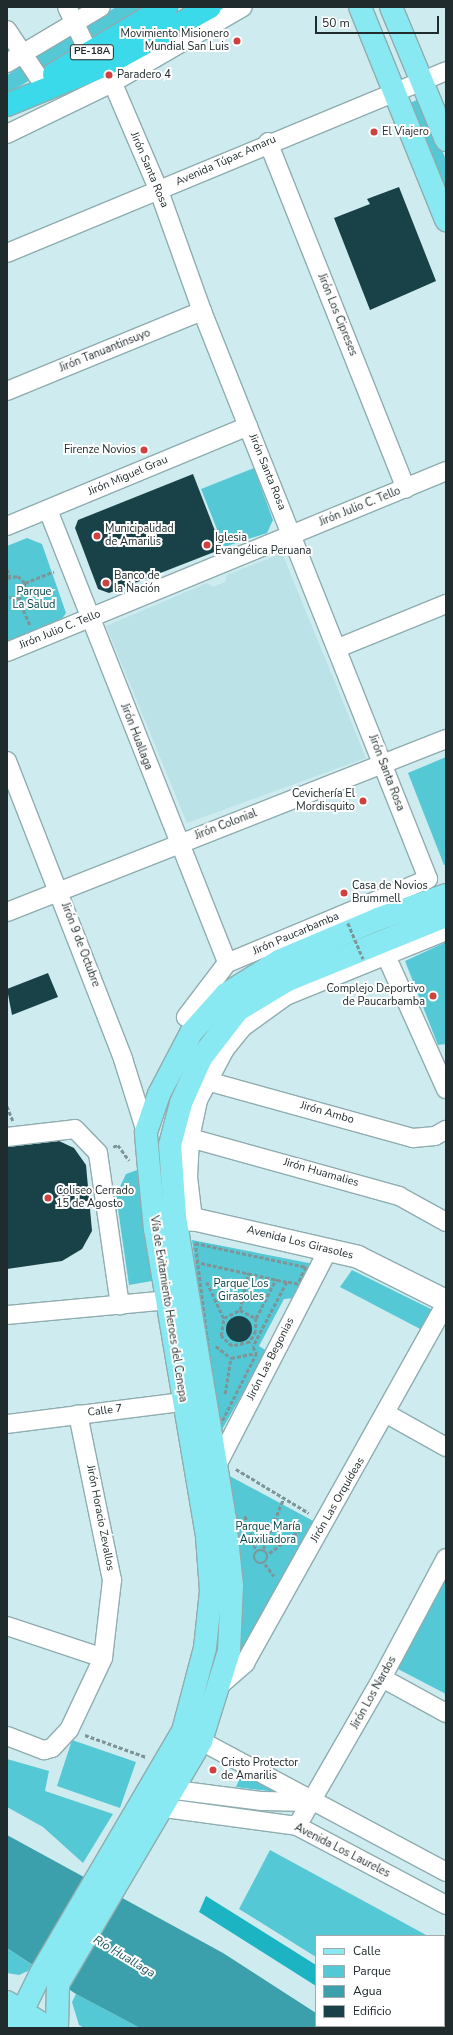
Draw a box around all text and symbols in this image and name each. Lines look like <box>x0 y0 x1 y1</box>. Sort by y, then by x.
scale bar <box>317 8 441 34</box>
text: 50 m <box>322 15 350 31</box>
place label: Movimiento Misionero Mundial San Luis <box>121 28 229 54</box>
marker: Movimiento Misionero Mundial San Luis <box>232 36 242 46</box>
road number: PE-18A <box>69 44 115 60</box>
place label: Paradero 4 <box>117 68 171 82</box>
marker: Paradero 4 <box>104 70 114 80</box>
place label: El Viajero <box>382 125 429 139</box>
marker: El Viajero <box>369 127 379 137</box>
street label: Jirón Santa Rosa <box>127 130 171 210</box>
street label: Avenida Túpac Amaru <box>174 133 278 189</box>
street label: Jirón Los Cipreses <box>314 272 360 358</box>
street label: Jirón Tanuantinsuyo <box>58 327 152 375</box>
street label: Jirón Santa Rosa <box>246 432 288 512</box>
place label: Firenze Novios <box>64 443 136 457</box>
marker: Firenze Novios <box>139 445 149 455</box>
street label: Jirón Miguel Grau <box>86 453 170 499</box>
street label: Jirón Julio C. Tello <box>317 485 403 529</box>
place label: Municipalidad de Amarilis <box>105 523 174 549</box>
marker: Municipalidad de Amarilis <box>92 531 102 541</box>
place label: Iglesia Evangélica Peruana <box>215 532 311 558</box>
marker: Iglesia Evangélica Peruana <box>202 540 212 550</box>
place label: Banco de la Nación <box>114 570 160 596</box>
marker: Banco de la Nación <box>101 578 111 588</box>
park label: Parque La Salud <box>12 586 56 612</box>
street label: Jirón Julio C. Tello <box>17 608 103 652</box>
street label: Jirón Huallaga <box>117 702 155 772</box>
street label: Jirón Santa Rosa <box>365 733 407 813</box>
place label: Cevichería El Mordisquito <box>292 788 355 814</box>
marker: Cevichería El Mordisquito <box>358 796 368 806</box>
street label: Jirón Colonial <box>193 807 259 843</box>
place label: Casa de Novios Brummell <box>352 880 428 906</box>
marker: Casa de Novios Brummell <box>339 888 349 898</box>
street label: Jirón 9 de Octubre <box>58 901 102 989</box>
street label: Jirón Paucarbamba <box>251 910 341 958</box>
place label: Complejo Deportivo de Paucarbamba <box>327 983 425 1009</box>
marker: Complejo Deportivo de Paucarbamba <box>428 991 438 1001</box>
street label: Jirón Ambo <box>299 1099 355 1127</box>
street label: Jirón Huamalies <box>282 1156 360 1190</box>
place label: Coliseo Cerrado 15 de Agosto <box>56 1185 134 1211</box>
marker: Coliseo Cerrado 15 de Agosto <box>43 1193 53 1203</box>
street label: Vía de Evitamiento Heroes del Cenepa <box>147 1215 189 1403</box>
street label: Avenida Los Girasoles <box>245 1223 355 1263</box>
park label: Parque Los Girasoles <box>214 1278 268 1304</box>
street label: Jirón Las Begonias <box>244 1316 298 1402</box>
street label: Calle 7 <box>87 1402 123 1420</box>
street label: Jirón Las Orquídeas <box>308 1455 368 1545</box>
street label: Jirón Horacio Zevallos <box>83 1464 117 1572</box>
park label: Parque María Auxiliadora <box>235 1521 301 1547</box>
street label: Jirón Los Nardos <box>349 1654 399 1732</box>
place label: Cristo Protector de Amarilis <box>221 1757 298 1783</box>
marker: Cristo Protector de Amarilis <box>208 1765 218 1775</box>
street label: Avenida Los Laureles <box>292 1821 392 1881</box>
water label: Río Huallaga <box>90 1933 158 1981</box>
legend <box>315 1935 445 2027</box>
text: Calle <box>353 1943 381 1959</box>
text: Parque <box>353 1963 391 1979</box>
text: Agua <box>353 1983 382 1999</box>
text: Edificio <box>353 2003 391 2019</box>

